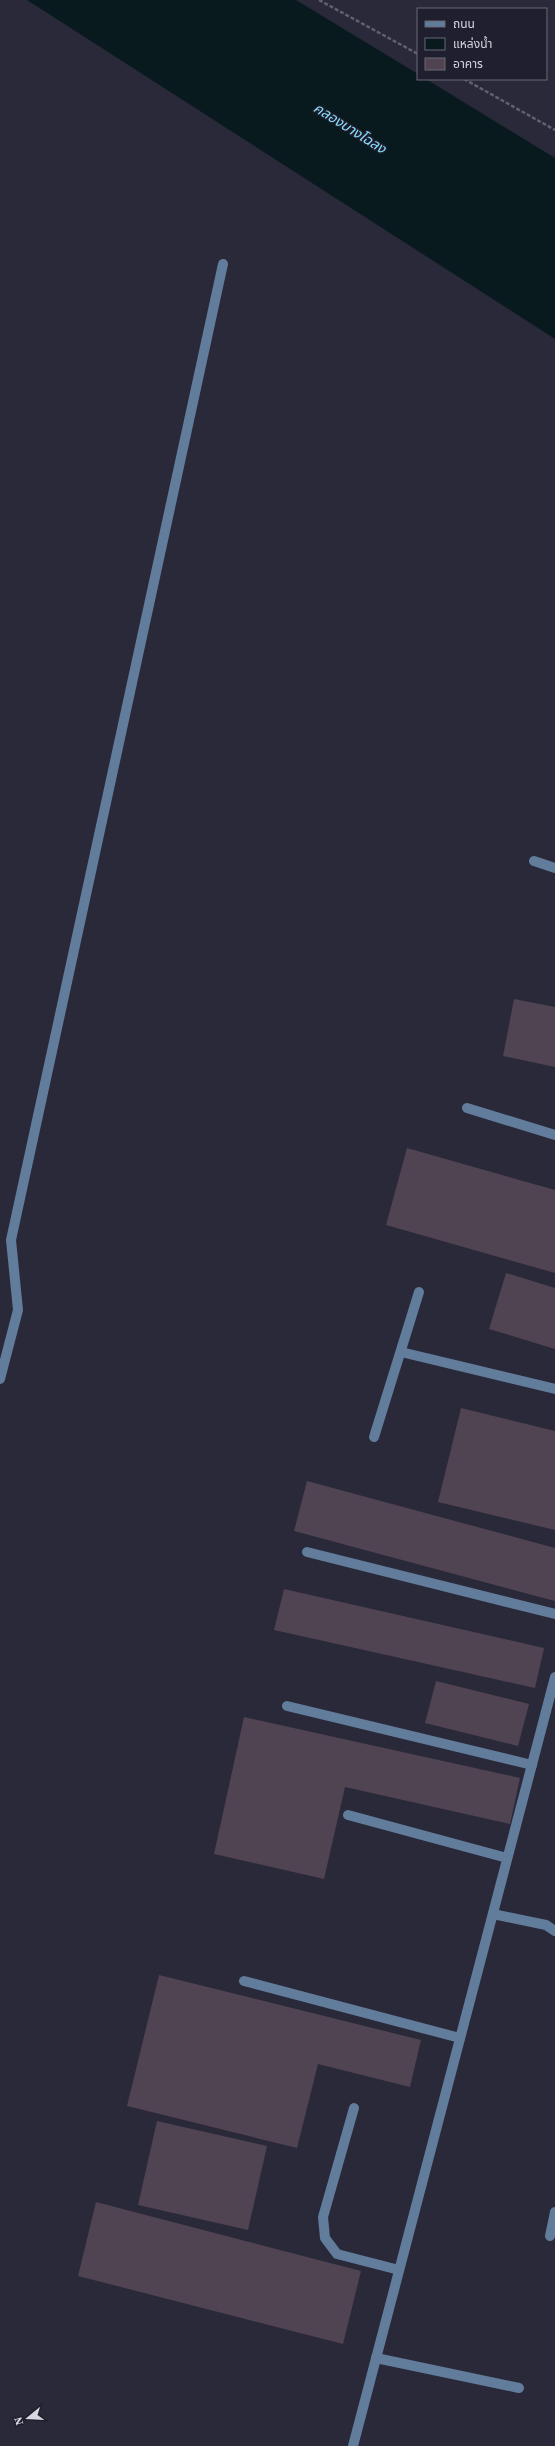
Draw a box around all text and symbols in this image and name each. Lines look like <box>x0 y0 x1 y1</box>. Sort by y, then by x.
legend <box>417 8 547 80</box>
text: ถนน <box>453 16 475 32</box>
text: แหล่งน้ำ <box>453 35 492 52</box>
text: อาคาร <box>453 56 483 72</box>
water label: คลองบางโฉลง <box>310 98 391 159</box>
north arrow <box>8 2398 48 2438</box>
text: N <box>11 2415 27 2427</box>

